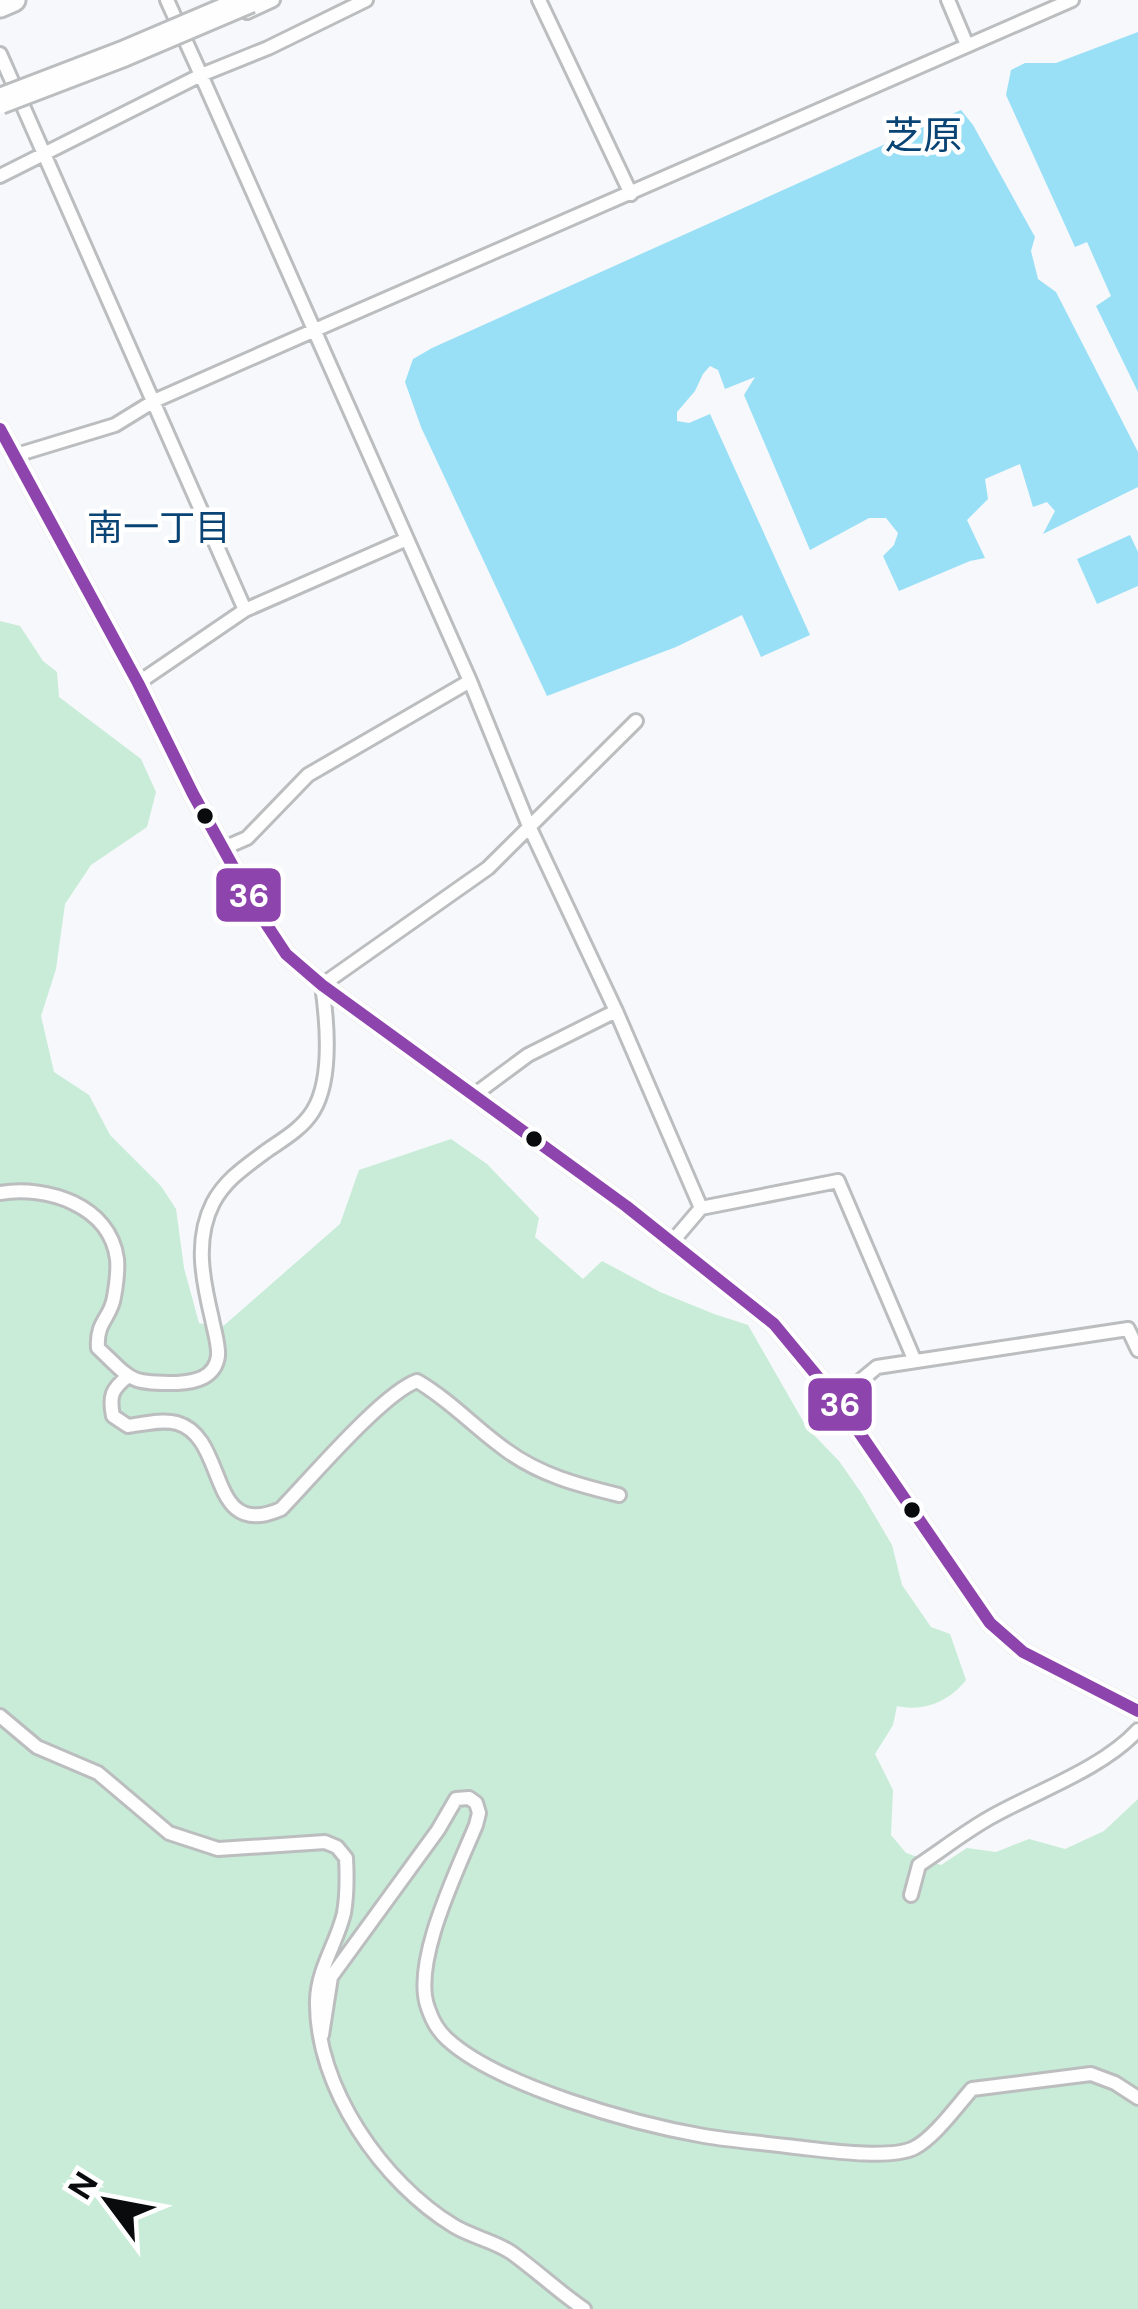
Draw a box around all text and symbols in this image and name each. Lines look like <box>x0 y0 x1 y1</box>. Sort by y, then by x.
district label: 芝原 <box>884 110 962 161</box>
district label: 南一丁目 <box>87 504 231 551</box>
unlabelled marker <box>194 805 216 827</box>
line badge: 36 <box>214 866 283 924</box>
text: 36 <box>229 874 269 917</box>
unlabelled marker <box>523 1128 545 1150</box>
line badge: 36 <box>806 1376 874 1433</box>
text: 36 <box>820 1383 860 1426</box>
unlabelled marker <box>901 1499 923 1521</box>
north arrow <box>48 2141 168 2261</box>
text: N <box>58 2164 108 2207</box>

